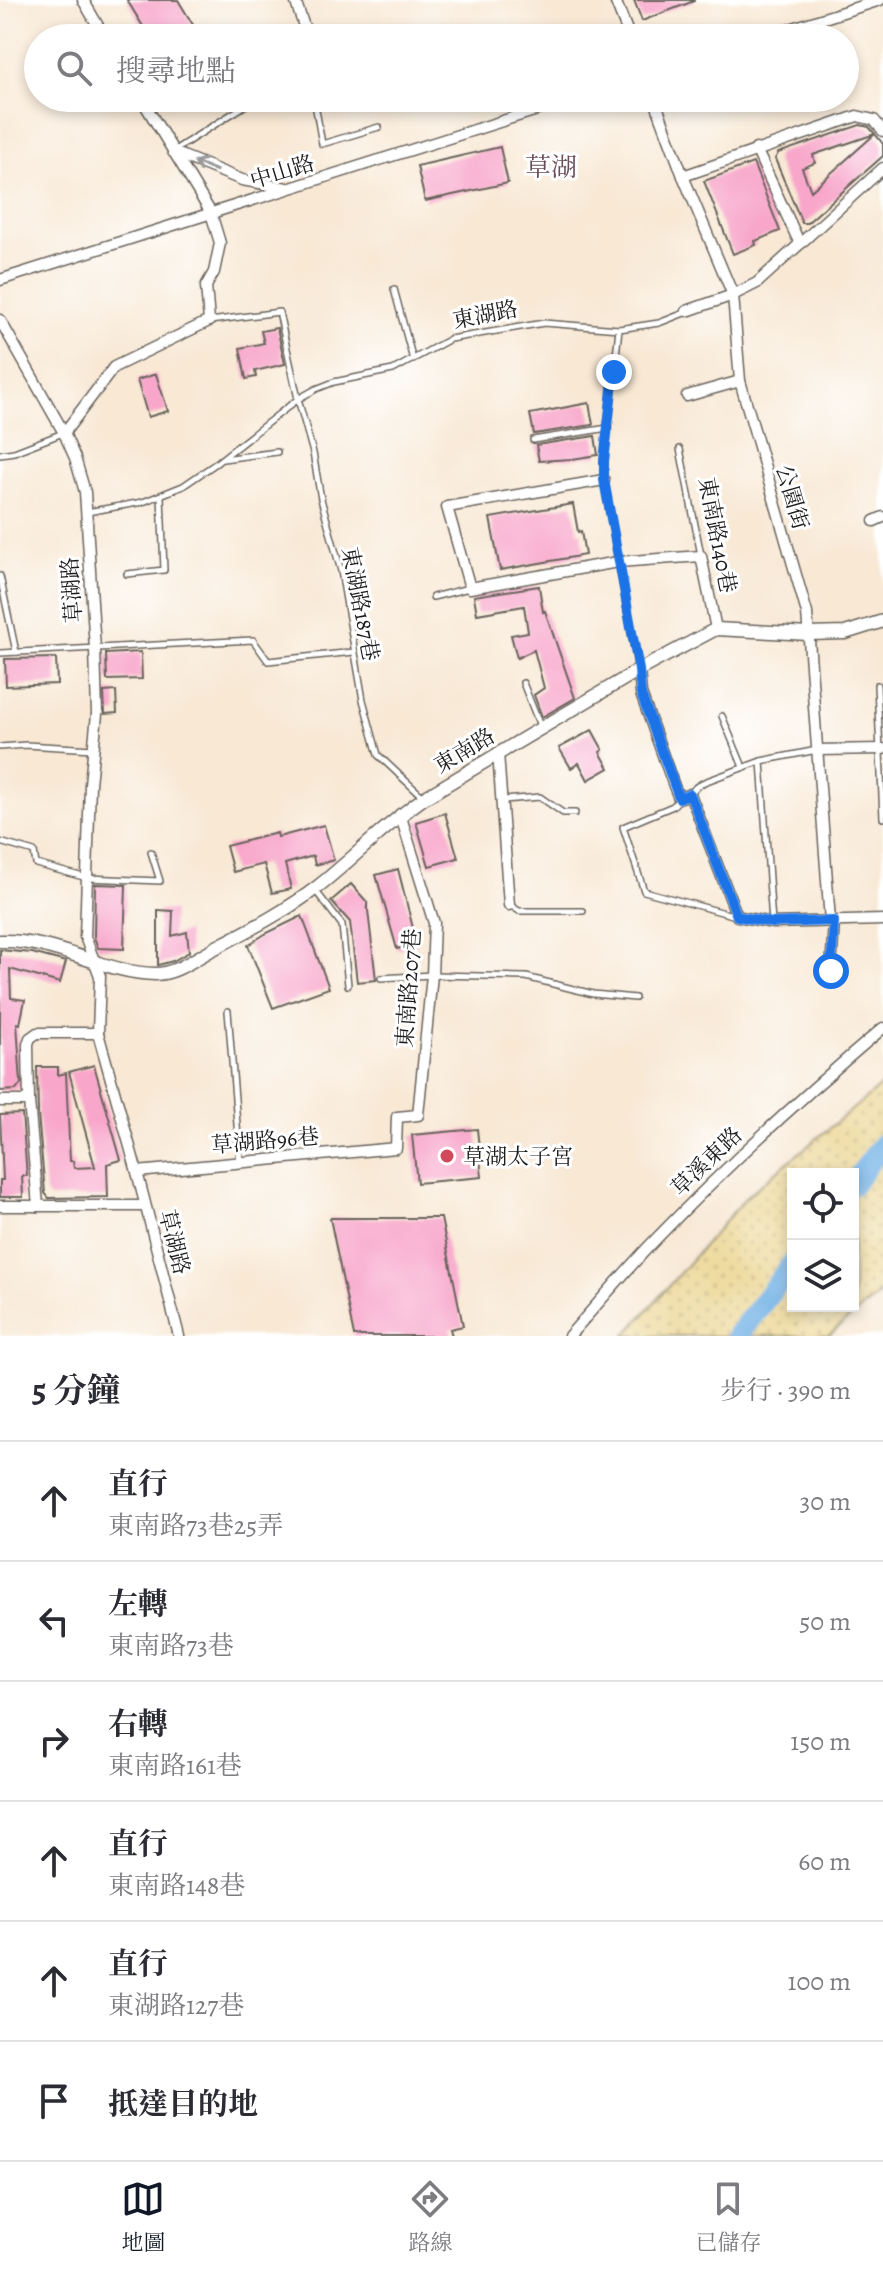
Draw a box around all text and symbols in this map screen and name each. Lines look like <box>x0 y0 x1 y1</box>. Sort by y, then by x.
search box <box>24 24 859 112</box>
icon: search <box>52 46 96 90</box>
text: 搜尋地點 <box>116 51 236 91</box>
street label: 中山路 <box>246 148 318 196</box>
district label: 草湖 <box>525 150 577 185</box>
one-way arrow <box>193 157 218 172</box>
street label: 東湖路 <box>450 294 520 336</box>
route end <box>596 354 632 390</box>
street label: 公園街 <box>769 461 816 533</box>
street label: 東南路140巷 <box>691 475 743 596</box>
street label: 東湖路187巷 <box>334 545 386 664</box>
street label: 草湖路 <box>55 556 89 624</box>
street label: 東南路 <box>428 721 501 781</box>
street label: 東南路207巷 <box>390 927 428 1049</box>
route start <box>813 953 849 989</box>
street label: 草溪東路 <box>665 1120 749 1203</box>
street label: 草湖路96巷 <box>210 1121 320 1161</box>
place label: 草湖太子宮 <box>463 1142 573 1172</box>
marker: 草湖太子宮 <box>438 1147 456 1165</box>
map controls <box>787 1168 859 1312</box>
button: locate <box>787 1168 859 1240</box>
street label: 草湖路 <box>151 1207 197 1278</box>
button: layers <box>787 1240 859 1312</box>
text: 5 分鐘 <box>32 1367 120 1414</box>
text: 步行 · 390 m <box>720 1373 851 1408</box>
text: 直行 <box>108 1464 168 1504</box>
icon: ahead <box>32 1479 76 1523</box>
text: 30 m <box>800 1484 851 1519</box>
text: 東南路73巷25弄 <box>108 1508 283 1543</box>
text: 左轉 <box>108 1584 168 1624</box>
icon: left <box>32 1599 76 1643</box>
text: 50 m <box>799 1604 851 1639</box>
text: 東南路73巷 <box>108 1628 234 1663</box>
text: 右轉 <box>108 1704 168 1744</box>
icon: right <box>32 1719 76 1763</box>
text: 150 m <box>790 1724 851 1759</box>
text: 東南路161巷 <box>108 1748 242 1783</box>
text: 直行 <box>108 1824 168 1864</box>
icon: ahead <box>32 1839 76 1883</box>
text: 60 m <box>798 1844 851 1879</box>
text: 東南路148巷 <box>108 1868 245 1903</box>
text: 直行 <box>108 1944 168 1984</box>
icon: ahead <box>32 1959 76 2003</box>
text: 100 m <box>788 1964 851 1999</box>
text: 東湖路127巷 <box>108 1988 244 2023</box>
icon: arrive <box>32 2079 76 2123</box>
text: 抵達目的地 <box>108 2084 258 2124</box>
tab: 地圖 <box>121 2177 166 2258</box>
tab: 路線 <box>408 2177 453 2258</box>
tab: 已儲存 <box>695 2177 762 2258</box>

